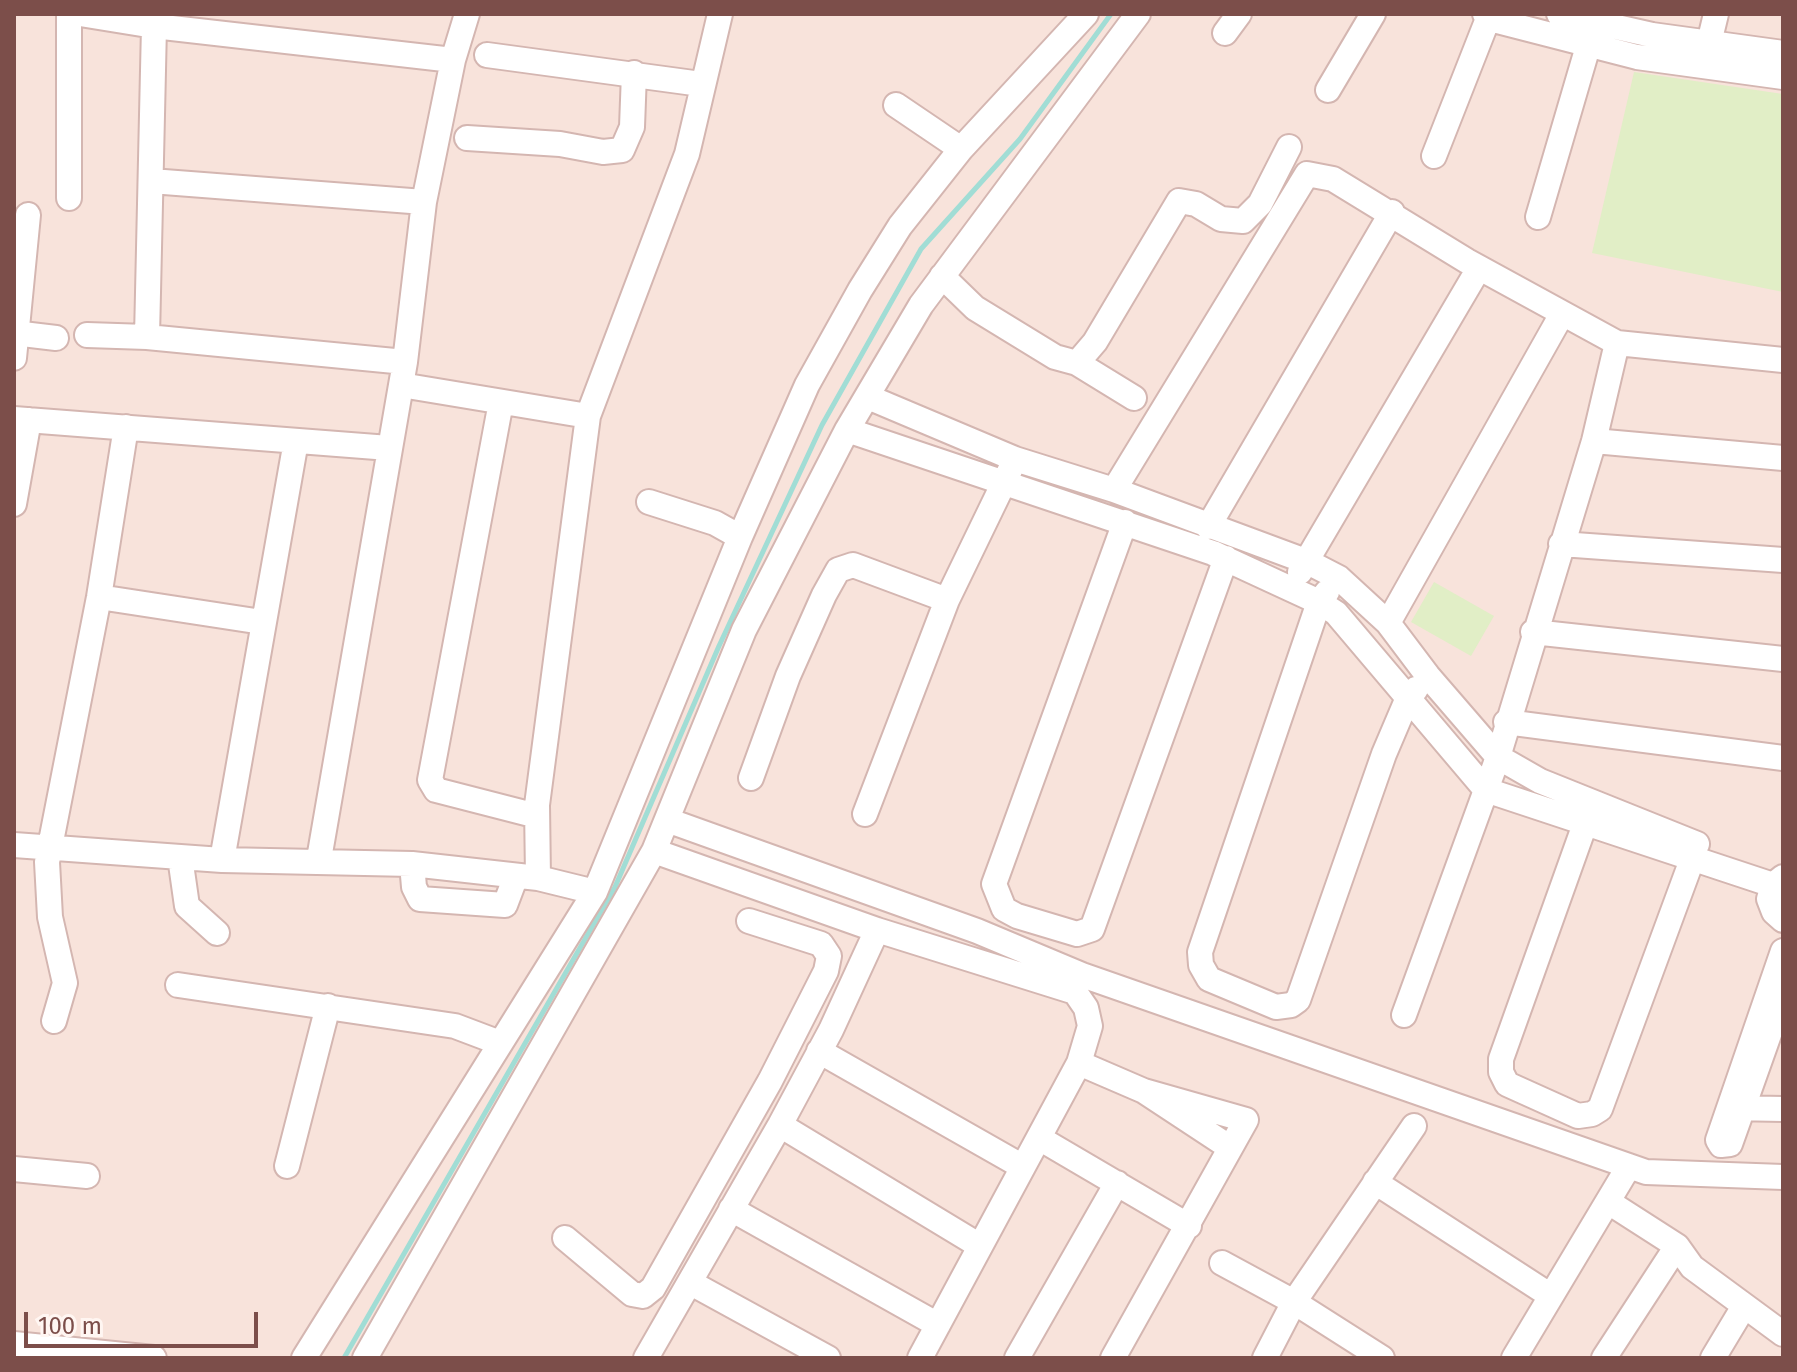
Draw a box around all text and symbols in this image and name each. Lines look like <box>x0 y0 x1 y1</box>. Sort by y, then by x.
scale bar <box>28 1296 262 1346</box>
text: 100 m <box>38 1312 102 1340</box>

